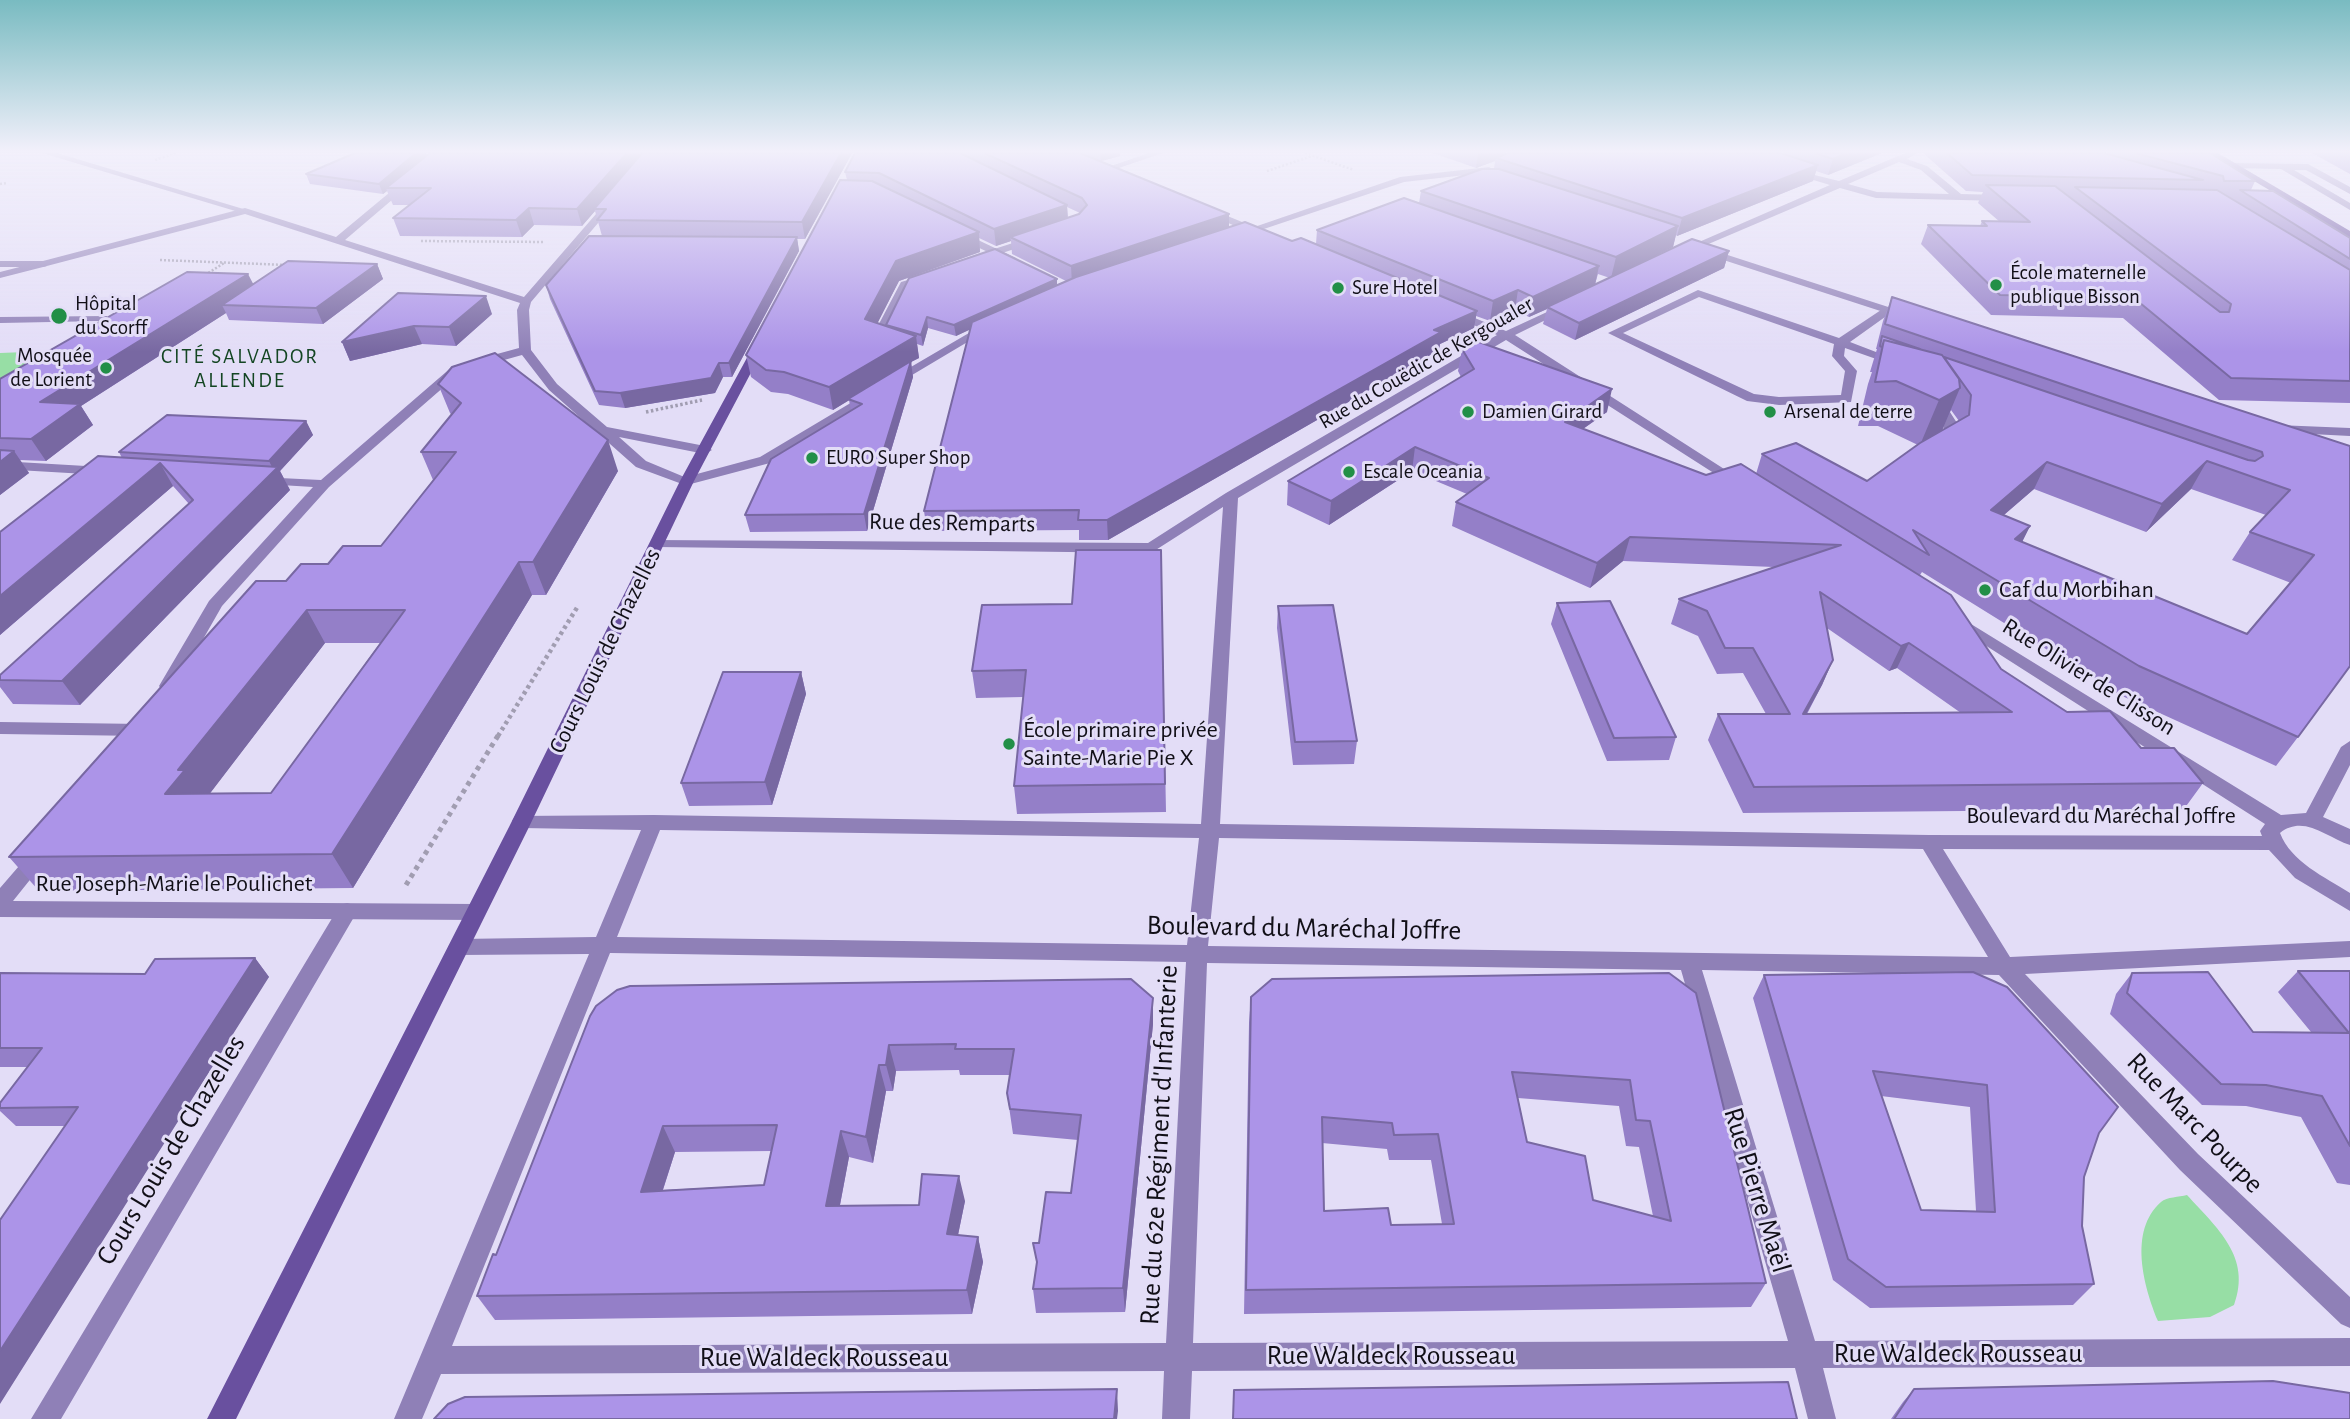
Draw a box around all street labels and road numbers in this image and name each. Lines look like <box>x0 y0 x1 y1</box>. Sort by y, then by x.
street label: Rue du Couëdic de Kergoualer <box>1315 291 1537 435</box>
street label: Rue des Remparts <box>869 507 1035 539</box>
street label: Cours Louis de Chazelles <box>543 544 667 758</box>
street label: Rue Olivier de Clisson <box>1997 612 2181 742</box>
street label: Boulevard du Maréchal Joffre <box>1966 802 2236 830</box>
street label: Rue Joseph-Marie le Poulichet <box>36 870 312 898</box>
street label: Boulevard du Maréchal Joffre <box>1146 908 1462 948</box>
street label: Rue du 62e Régiment d'Infanterie <box>1133 964 1185 1326</box>
street label: Cours Louis de Chazelles <box>89 1029 253 1271</box>
street label: Rue Marc Pourpe <box>2119 1046 2271 1200</box>
street label: Rue Pierre Maël <box>1716 1103 1798 1277</box>
street label: Rue Waldeck Rousseau <box>1833 1337 2083 1371</box>
street label: Rue Waldeck Rousseau <box>1266 1339 1516 1373</box>
street label: Rue Waldeck Rousseau <box>699 1341 949 1375</box>

